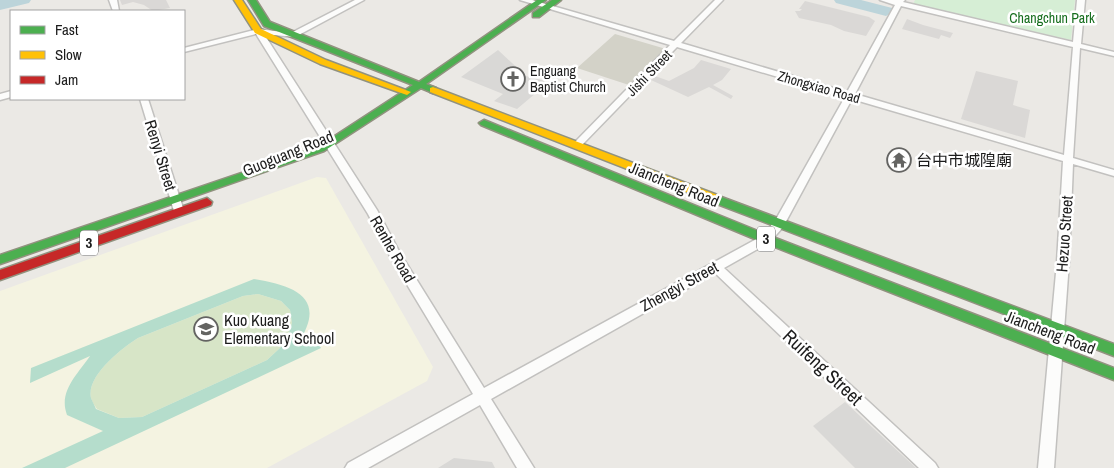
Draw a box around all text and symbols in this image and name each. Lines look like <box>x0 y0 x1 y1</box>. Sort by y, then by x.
park label: Changchun Park <box>1009 9 1095 27</box>
legend <box>10 10 185 100</box>
text: Fast <box>55 19 79 40</box>
text: Slow <box>55 44 82 65</box>
street label: Jishi Street <box>622 46 676 100</box>
place label: Enguang Baptist Church <box>530 62 606 96</box>
church icon: Enguang Baptist Church <box>500 66 526 92</box>
street label: Zhongxiao Road <box>776 67 862 107</box>
text: Jam <box>55 69 78 90</box>
street label: Renyi Street <box>140 117 182 193</box>
street label: Guoguang Road <box>239 125 337 181</box>
temple icon: 台中市城隍廟 <box>886 147 912 173</box>
place label: 台中市城隍廟 <box>916 149 1012 171</box>
street label: Jiancheng Road <box>626 156 722 212</box>
street label: Hezuo Street <box>1050 195 1078 273</box>
street label: Renhe Road <box>365 212 421 286</box>
road number: 3 <box>757 226 775 252</box>
road number: 3 <box>80 230 98 256</box>
street label: Zhengyi Street <box>636 255 722 316</box>
street label: Jiancheng Road <box>1001 305 1099 359</box>
place label: Kuo Kuang Elementary School <box>224 309 334 349</box>
school or university icon: Kuo Kuang Elementary School <box>193 316 219 342</box>
street label: Ruifeng Street <box>777 323 869 411</box>

